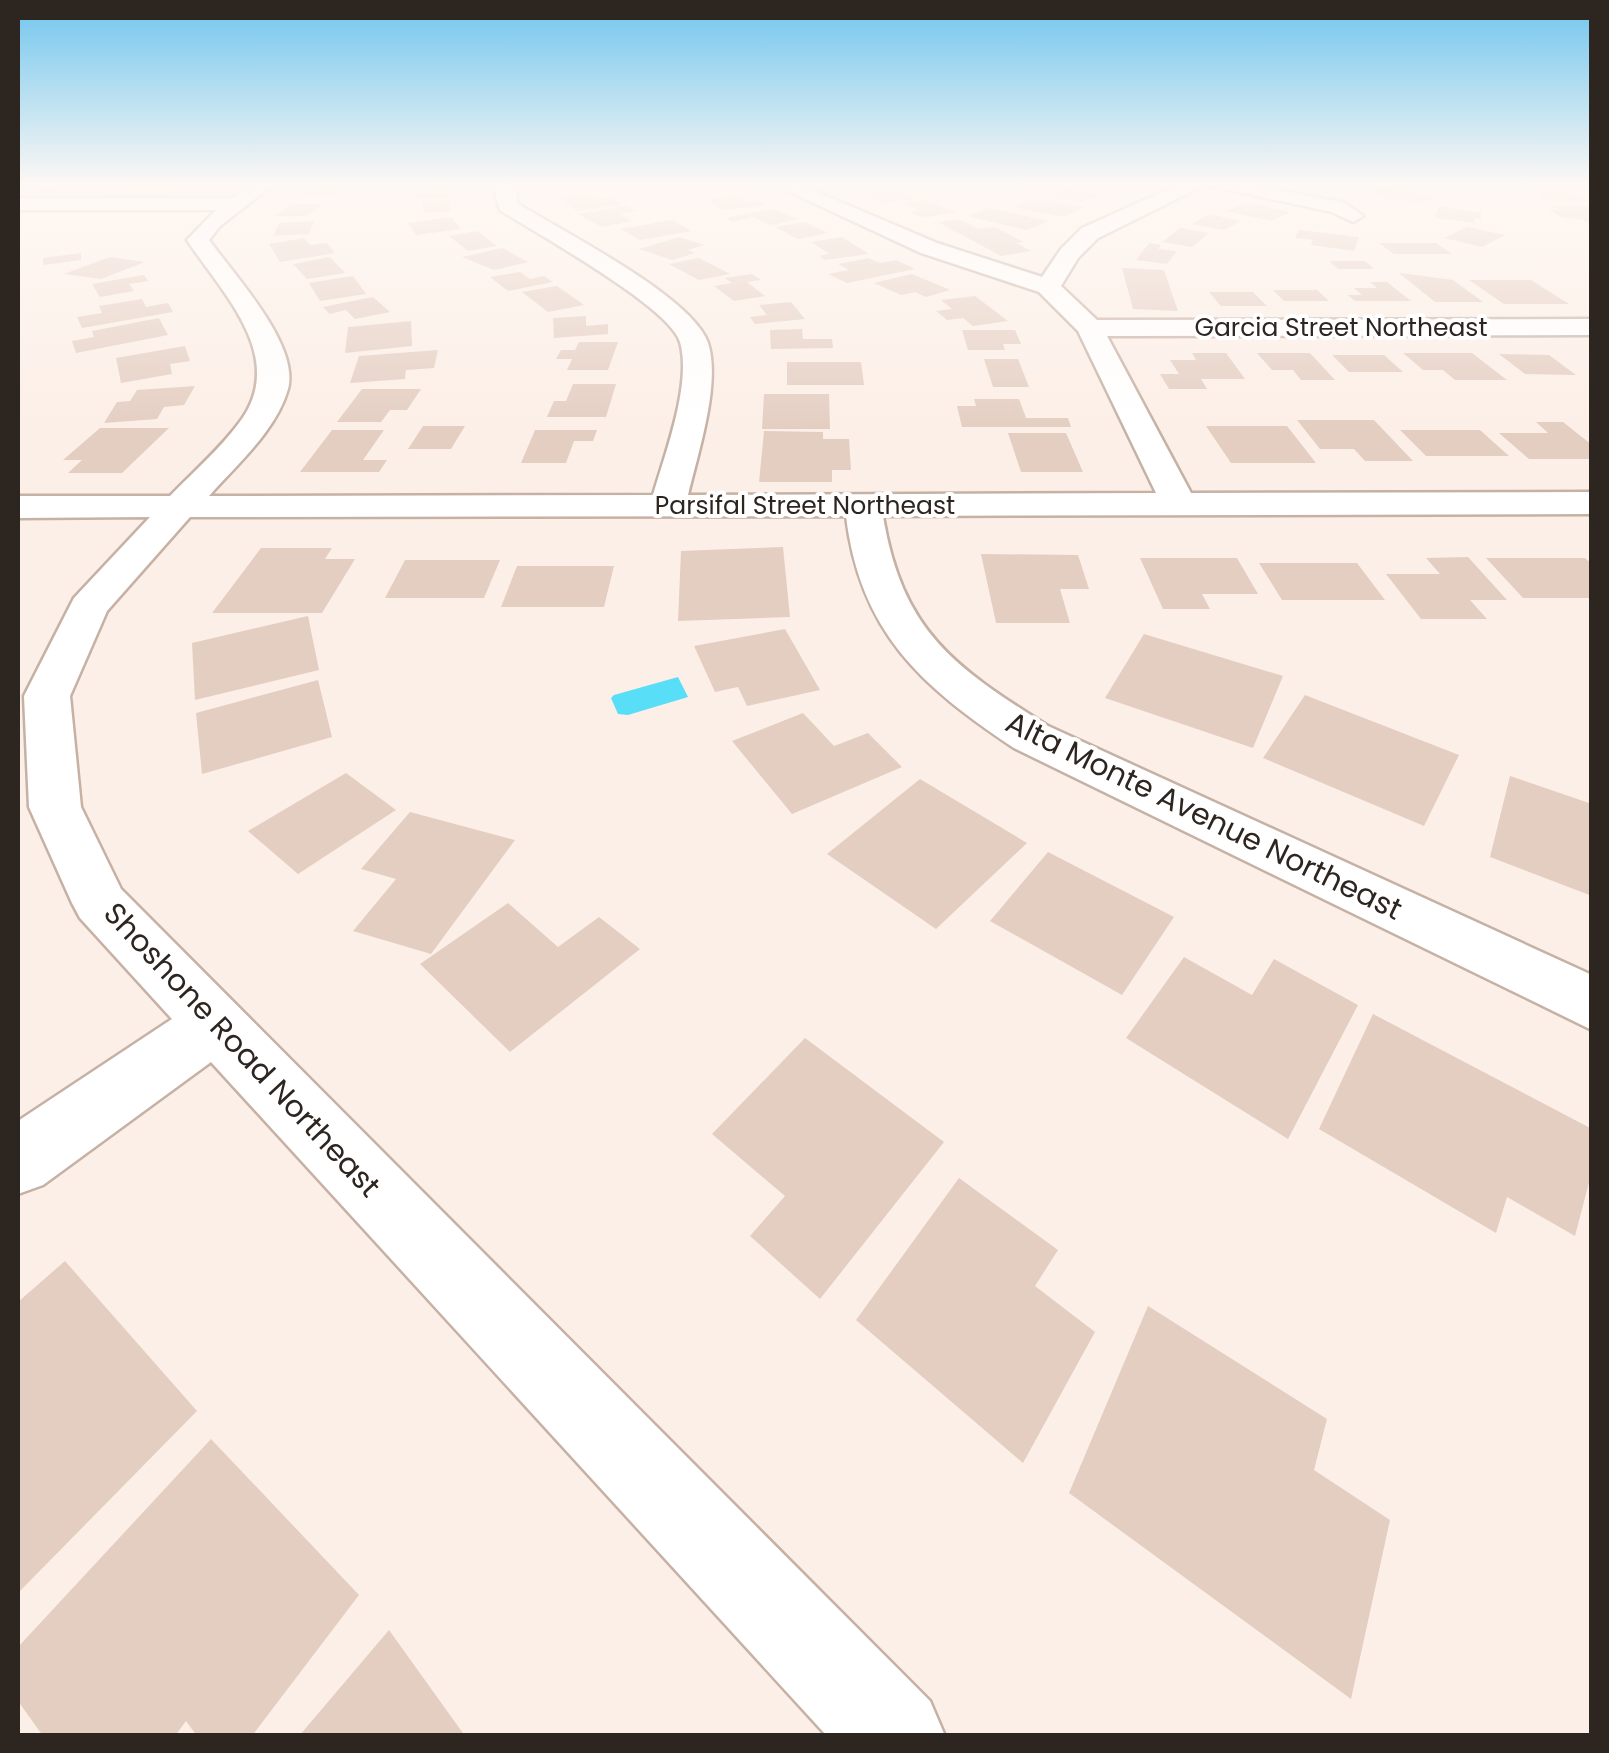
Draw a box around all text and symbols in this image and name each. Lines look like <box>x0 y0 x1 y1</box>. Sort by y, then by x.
street label: Garcia Street Northeast <box>1194 310 1488 345</box>
street label: Parsifal Street Northeast <box>655 488 955 523</box>
street label: Alta Monte Avenue Northeast <box>999 701 1410 931</box>
street label: Shoshone Road Northeast <box>94 893 391 1207</box>

